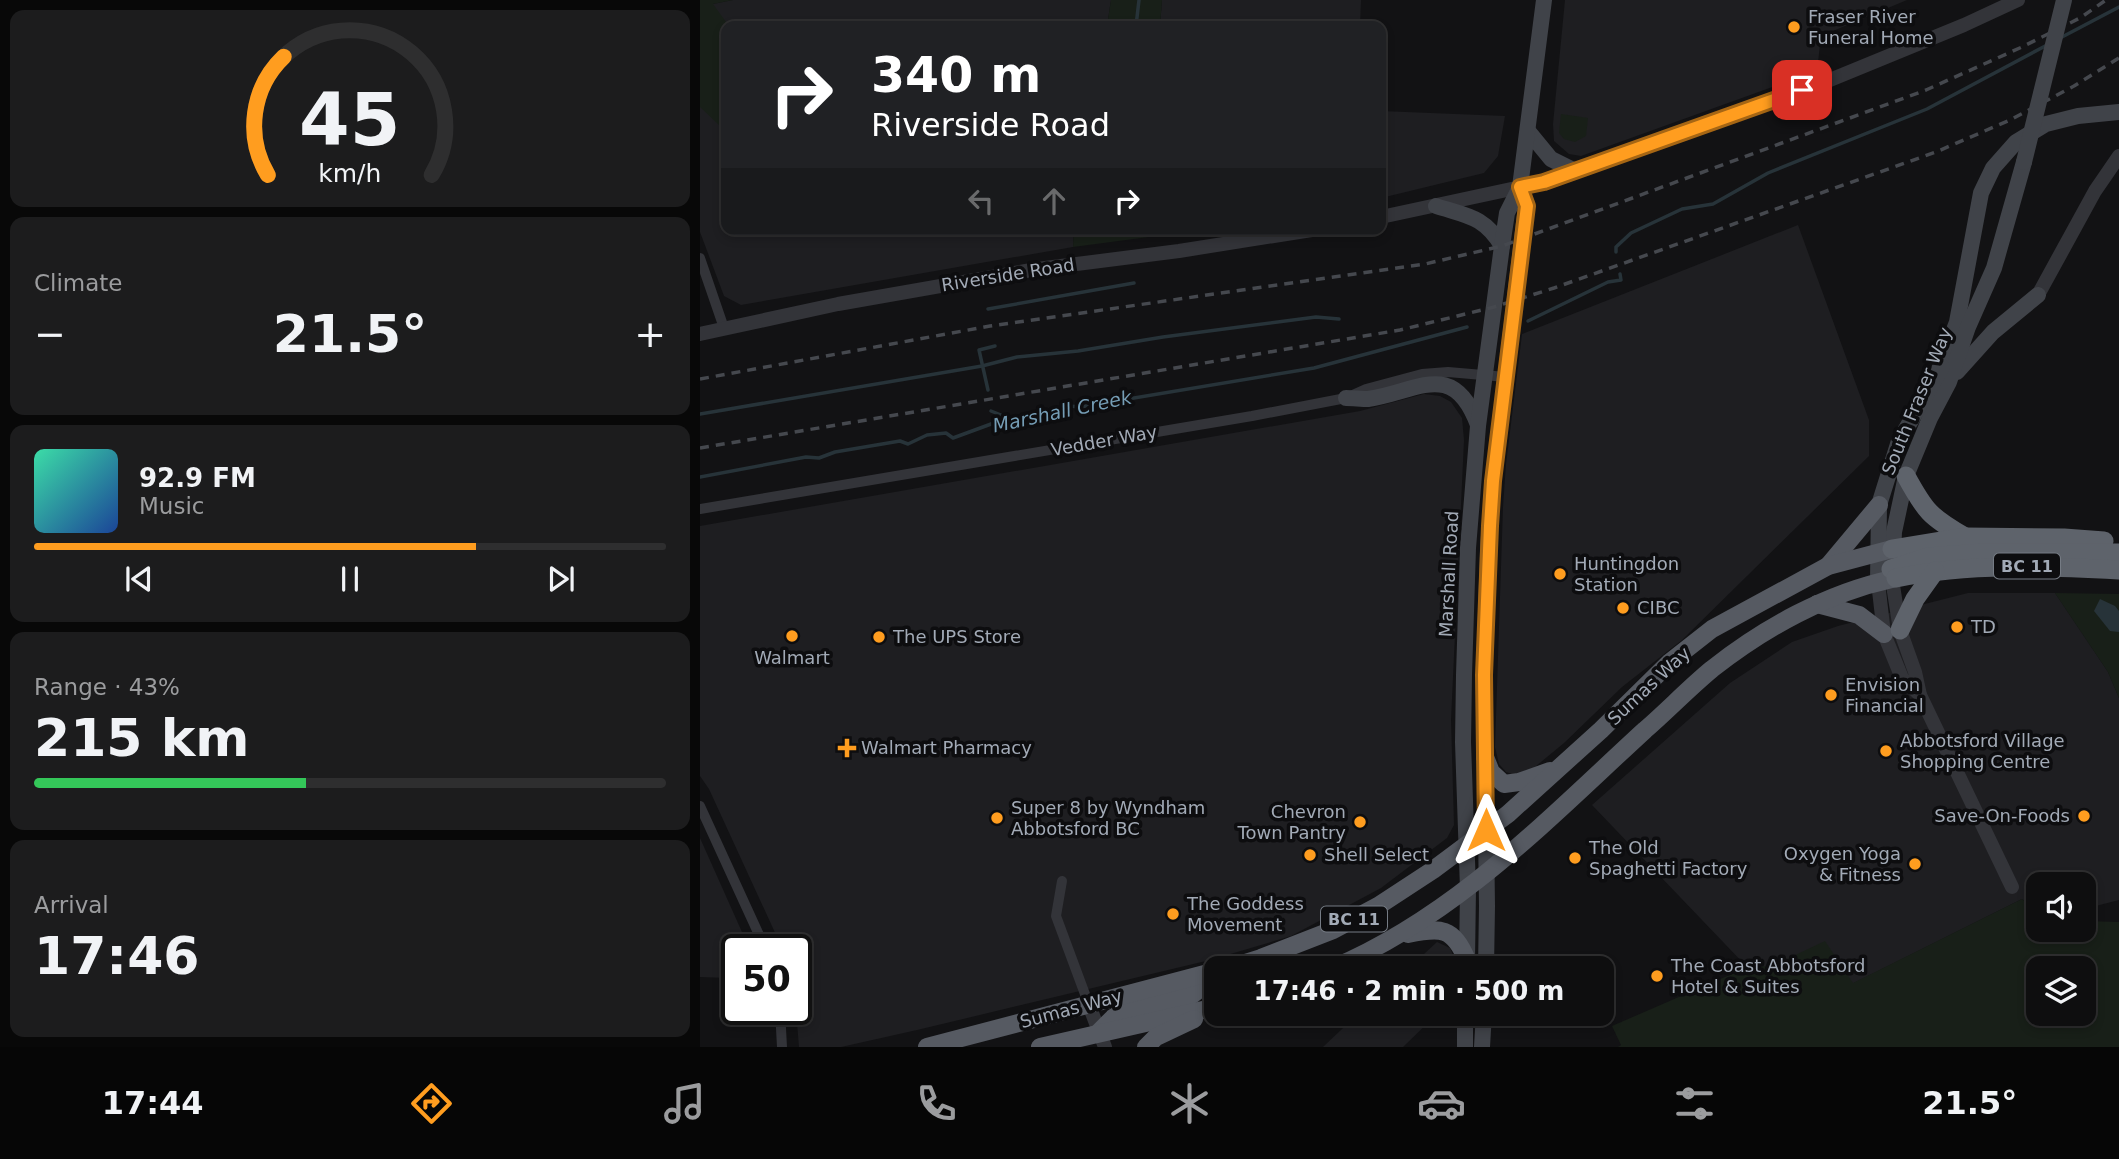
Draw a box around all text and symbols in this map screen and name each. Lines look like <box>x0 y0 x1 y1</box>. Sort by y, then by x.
place label: Fraser River Funeral Home <box>1808 6 1934 48</box>
marker: Fraser River Funeral Home <box>1786 19 1802 35</box>
text: 340 m <box>871 47 1041 104</box>
icon: right <box>756 49 847 140</box>
pin <box>1772 60 1832 120</box>
icon: arrive <box>1783 71 1821 109</box>
text: 45 <box>299 77 401 162</box>
text: Riverside Road <box>871 106 1110 144</box>
text: km/h <box>318 159 382 188</box>
icon: left <box>962 182 1000 220</box>
icon: ahead <box>1035 182 1073 220</box>
icon: right <box>1108 182 1146 220</box>
street label: Riverside Road <box>940 254 1076 295</box>
text: Climate <box>34 270 123 296</box>
text: 21.5° <box>273 304 427 364</box>
text: − <box>34 312 66 356</box>
text: + <box>634 312 666 356</box>
street label: South Fraser Way <box>1877 324 1956 478</box>
water label: Marshall Creek <box>991 385 1134 436</box>
street label: Vedder Way <box>1049 421 1159 460</box>
text: 92.9 FM <box>139 463 256 493</box>
text: Music <box>139 493 204 519</box>
street label: Marshall Road <box>1435 510 1462 638</box>
place label: Huntingdon Station <box>1574 553 1679 595</box>
road number: BC 11 <box>1994 554 2060 579</box>
icon: previous <box>120 560 158 598</box>
icon: pause <box>331 560 369 598</box>
icon: next <box>542 560 580 598</box>
marker: Huntingdon Station <box>1552 566 1568 582</box>
place label: CIBC <box>1637 597 1679 618</box>
marker: CIBC <box>1615 600 1631 616</box>
place label: TD <box>1970 616 1996 637</box>
marker: TD <box>1949 619 1965 635</box>
place label: The UPS Store <box>892 626 1021 647</box>
marker: Walmart <box>784 628 800 644</box>
marker: The UPS Store <box>871 629 887 645</box>
street label: Sumas Way <box>1603 642 1694 729</box>
place label: Walmart <box>754 647 830 668</box>
text: Range · 43% <box>34 674 180 700</box>
place label: Envision Financial <box>1845 674 1924 716</box>
marker: Envision Financial <box>1823 687 1839 703</box>
text: 215 km <box>34 708 249 768</box>
place label: Abbotsford Village Shopping Centre <box>1900 730 2065 772</box>
place label: Walmart Pharmacy <box>861 737 1032 758</box>
marker: Walmart Pharmacy <box>839 740 855 756</box>
marker: Abbotsford Village Shopping Centre <box>1878 743 1894 759</box>
position arrow <box>1449 793 1523 867</box>
place label: Super 8 by Wyndham Abbotsford BC <box>1011 797 1205 839</box>
place label: Chevron Town Pantry <box>1237 801 1346 843</box>
place label: Save-On-Foods <box>1934 805 2070 826</box>
marker: Save-On-Foods <box>2076 808 2092 824</box>
marker: Super 8 by Wyndham Abbotsford BC <box>989 810 1005 826</box>
marker: Chevron Town Pantry <box>1352 814 1368 830</box>
place label: The Old Spaghetti Factory <box>1588 837 1748 879</box>
place label: Oxygen Yoga & Fitness <box>1784 843 1901 885</box>
place label: Shell Select <box>1324 844 1429 865</box>
marker: Shell Select <box>1302 847 1318 863</box>
marker: The Old Spaghetti Factory <box>1567 850 1583 866</box>
marker: Oxygen Yoga & Fitness <box>1907 856 1923 872</box>
map controls <box>2026 872 2096 1026</box>
button: sound <box>2026 872 2096 942</box>
text: Arrival <box>34 892 109 918</box>
place label: The Goddess Movement <box>1186 893 1304 935</box>
marker: The Goddess Movement <box>1165 906 1181 922</box>
road number: BC 11 <box>1321 906 1387 931</box>
text: 17:46 <box>34 926 200 986</box>
speed limit sign: 50 <box>721 934 812 1025</box>
place label: The Coast Abbotsford Hotel & Suites <box>1670 955 1865 997</box>
button: layers <box>2026 956 2096 1026</box>
marker: The Coast Abbotsford Hotel & Suites <box>1649 968 1665 984</box>
text: 17:46 · 2 min · 500 m <box>1254 976 1564 1006</box>
street label: Sumas Way <box>1018 985 1125 1032</box>
icon: directions <box>407 1079 456 1128</box>
icon: music <box>660 1079 709 1128</box>
icon: phone <box>912 1079 961 1128</box>
icon: climate <box>1165 1079 1214 1128</box>
icon: car <box>1417 1079 1466 1128</box>
icon: filters <box>1670 1079 1719 1128</box>
text: 17:44 <box>102 1084 204 1122</box>
text: 21.5° <box>1922 1084 2017 1122</box>

